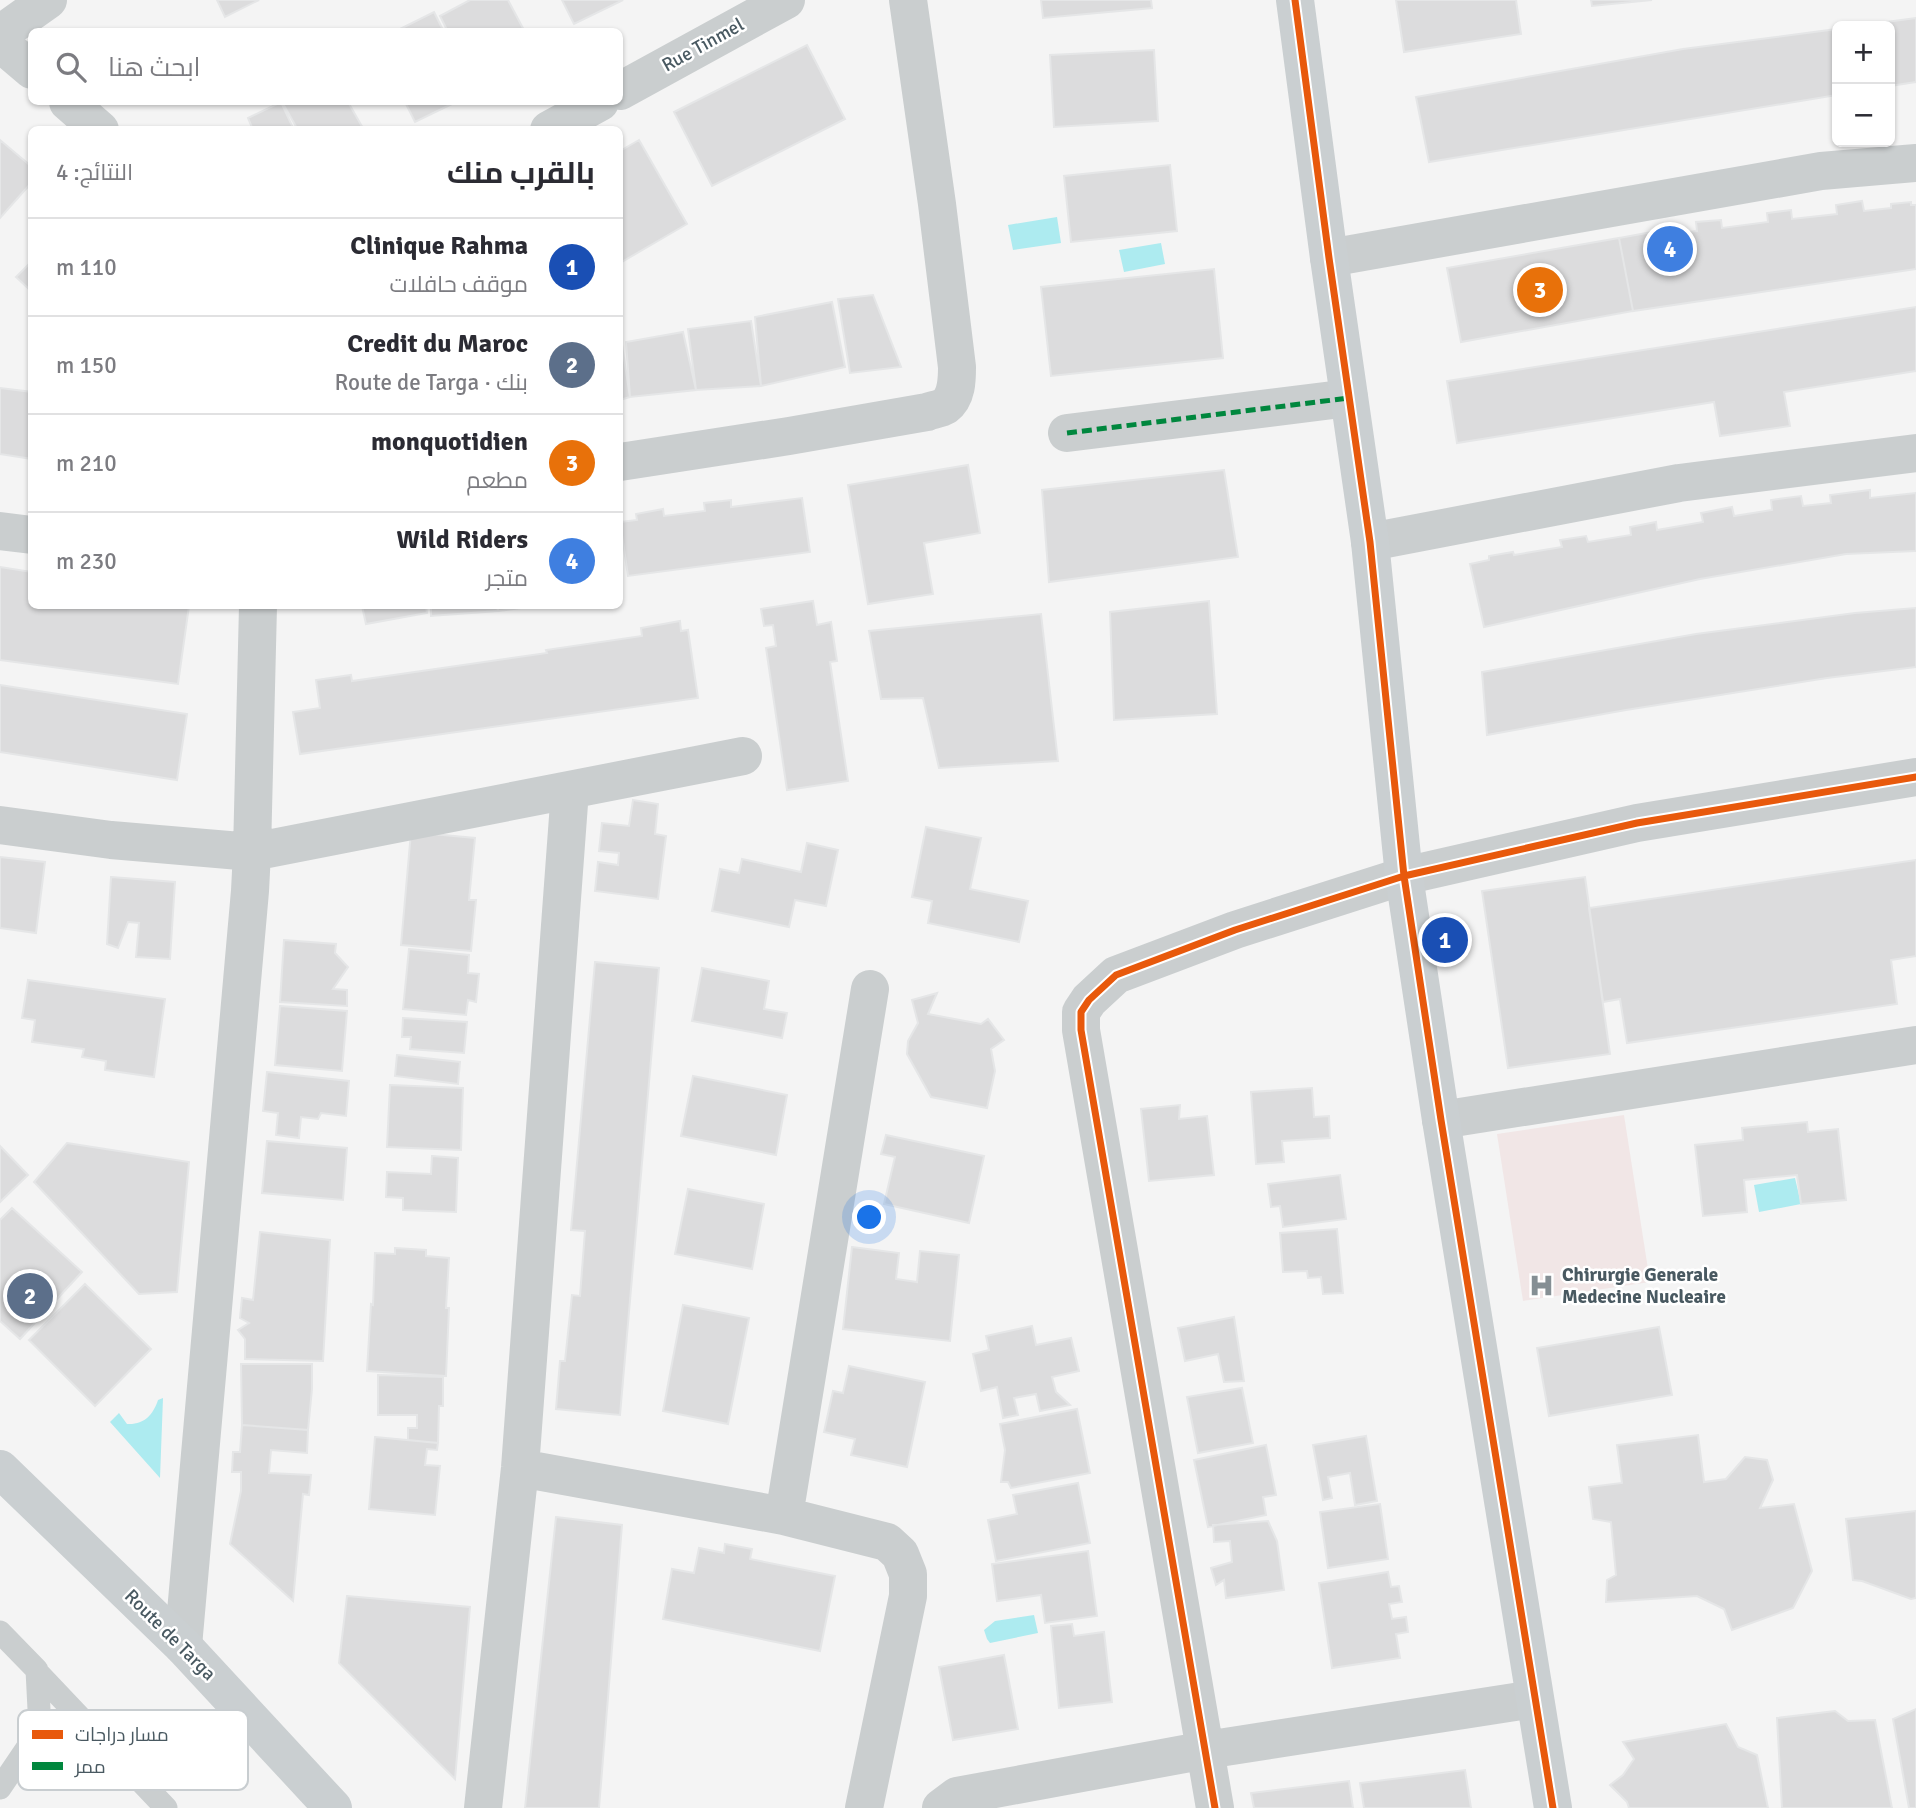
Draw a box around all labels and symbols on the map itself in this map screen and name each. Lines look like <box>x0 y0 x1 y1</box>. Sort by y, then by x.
street label: Rue Tinmel <box>658 13 748 77</box>
pin: 4 <box>1647 223 1693 275</box>
pin: 3 <box>1517 264 1563 316</box>
pin: 1 <box>1422 914 1468 966</box>
your location <box>852 1200 886 1234</box>
place label: Chirurgie Generale Medecine Nucleaire <box>1562 1263 1726 1309</box>
pin: 2 <box>7 1270 53 1322</box>
hospital icon: Chirurgie Generale Medecine Nucleaire <box>1528 1272 1556 1300</box>
street label: Route de Targa <box>119 1584 221 1686</box>
legend <box>18 1710 248 1790</box>
text: مسار دراجات <box>75 1723 169 1747</box>
text: ممر <box>74 1755 106 1779</box>

